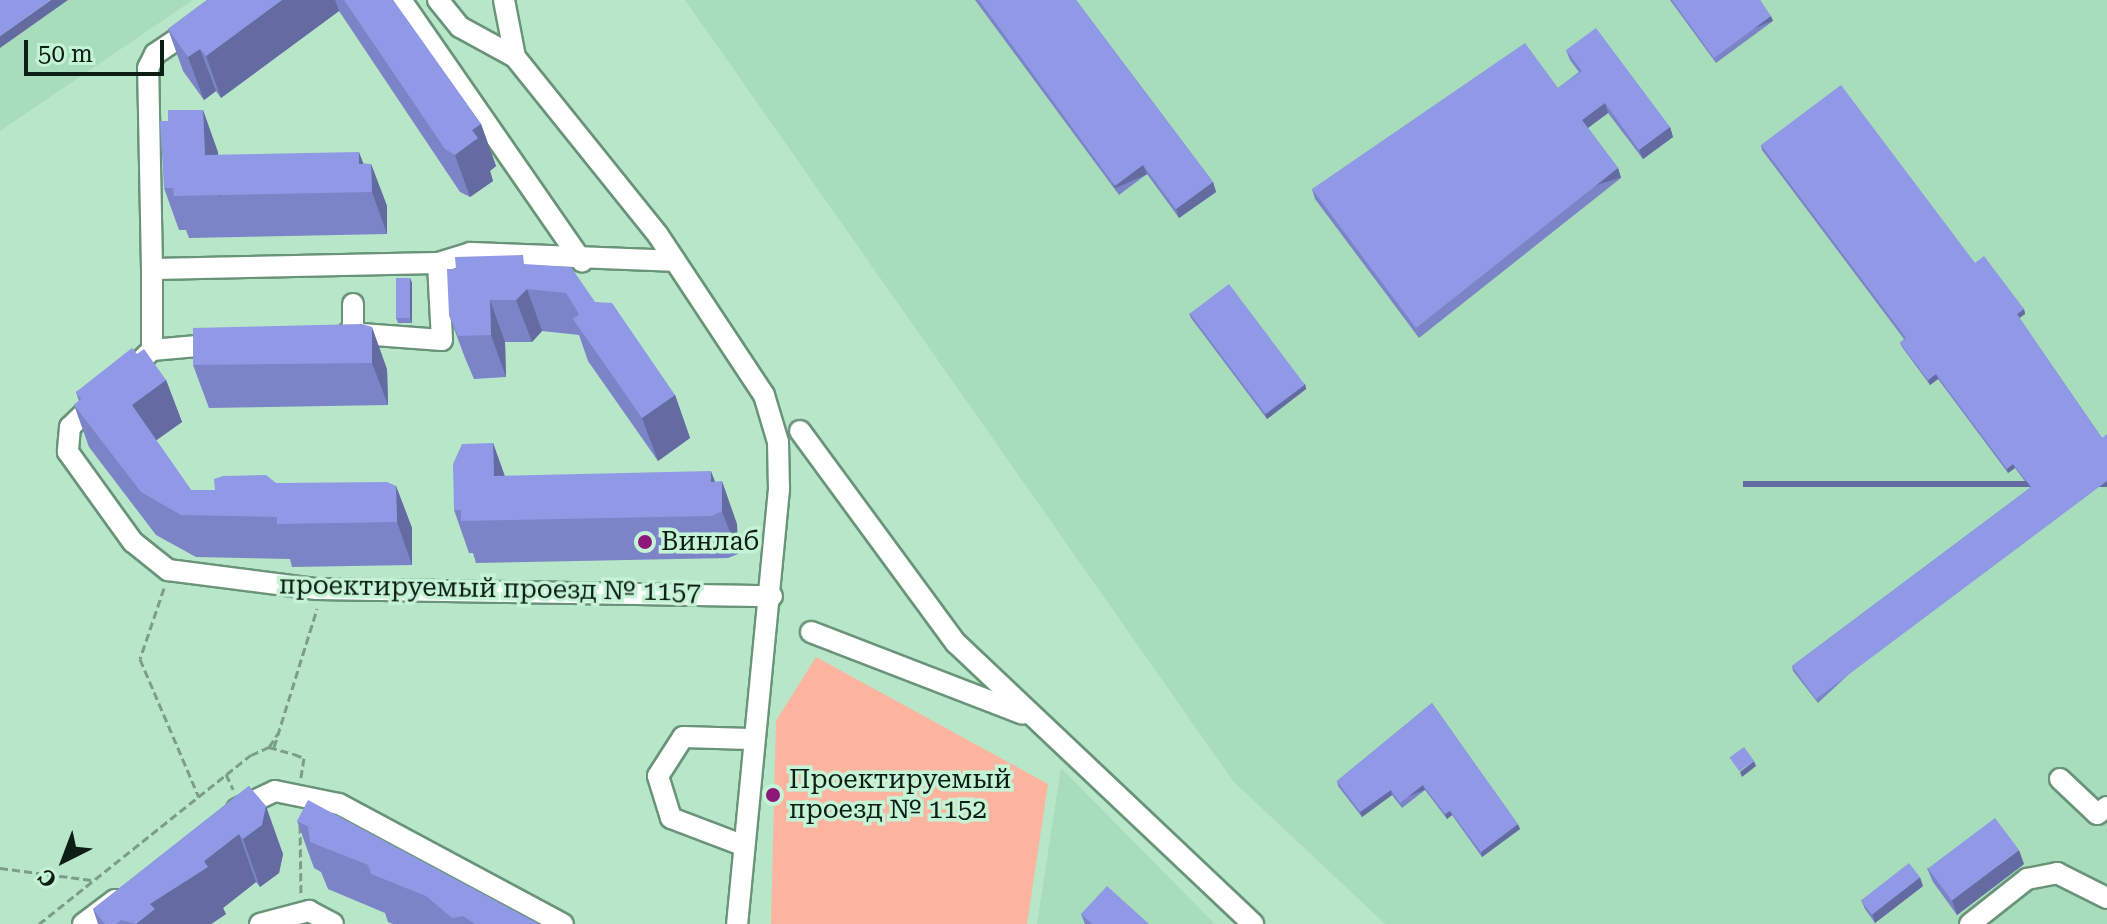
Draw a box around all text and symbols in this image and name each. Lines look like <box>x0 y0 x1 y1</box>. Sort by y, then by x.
scale bar <box>28 24 168 74</box>
text: 50 m <box>38 40 93 68</box>
place label: Винлаб <box>661 526 759 558</box>
marker: Винлаб <box>636 533 654 551</box>
street label: проектируемый проезд № 1157 <box>279 570 701 608</box>
place label: Проектируемый проезд № 1152 <box>789 764 1011 826</box>
marker: Проектируемый проезд № 1152 <box>764 786 782 804</box>
north arrow <box>24 820 104 900</box>
text: С <box>34 864 62 893</box>

